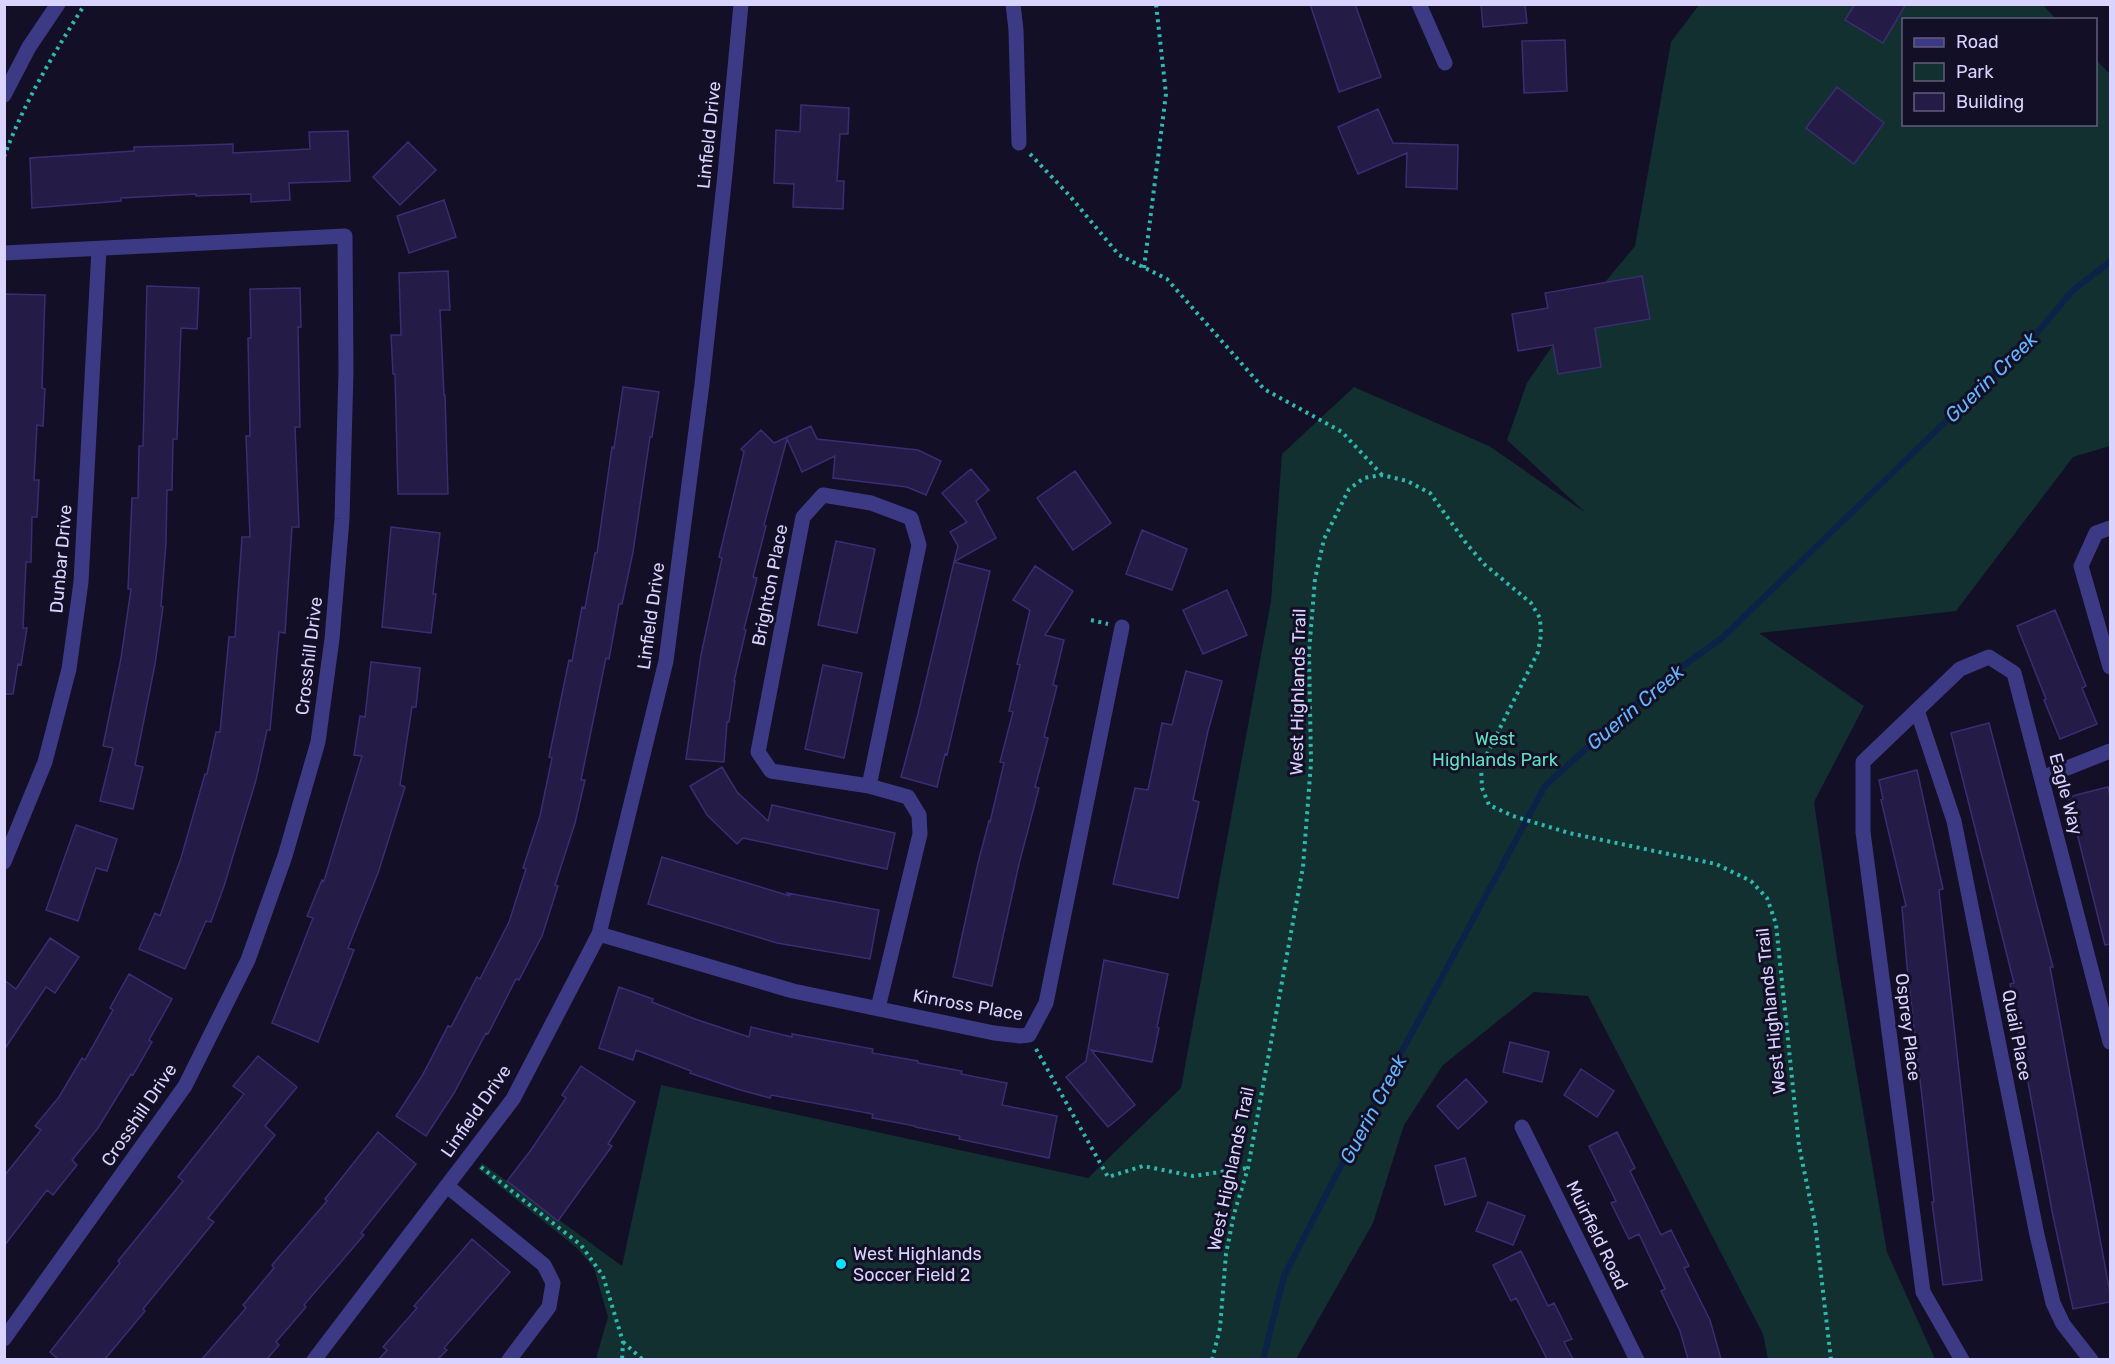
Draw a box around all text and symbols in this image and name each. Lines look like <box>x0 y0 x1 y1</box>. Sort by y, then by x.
legend <box>1902 18 2097 126</box>
text: Road <box>1956 31 1999 53</box>
text: Park <box>1956 61 1994 83</box>
street label: Linfield Drive <box>692 80 726 190</box>
text: Building <box>1956 91 2024 113</box>
water label: Guerin Creek <box>1940 326 2043 427</box>
street label: Dunbar Drive <box>45 504 77 614</box>
street label: Brighton Place <box>747 522 793 648</box>
street label: Linfield Drive <box>633 561 669 671</box>
street label: Crosshill Drive <box>291 596 327 716</box>
street label: West Highlands Trail <box>1286 608 1310 776</box>
water label: Guerin Creek <box>1581 659 1689 755</box>
park label: West Highlands Park <box>1432 728 1559 771</box>
street label: Eagle Way <box>2045 751 2087 837</box>
street label: West Highlands Trail <box>1751 927 1791 1095</box>
street label: Osprey Place <box>1890 972 1926 1082</box>
street label: Kinross Place <box>911 984 1025 1026</box>
street label: Quail Place <box>1997 988 2037 1082</box>
water label: Guerin Creek <box>1334 1050 1412 1168</box>
street label: Crosshill Drive <box>97 1059 181 1171</box>
street label: Linfield Drive <box>436 1060 516 1162</box>
street label: West Highlands Trail <box>1203 1085 1259 1253</box>
street label: Muirfield Road <box>1561 1177 1633 1293</box>
place label: West Highlands Soccer Field 2 <box>853 1243 982 1286</box>
marker: West Highlands Soccer Field 2 <box>834 1257 848 1271</box>

